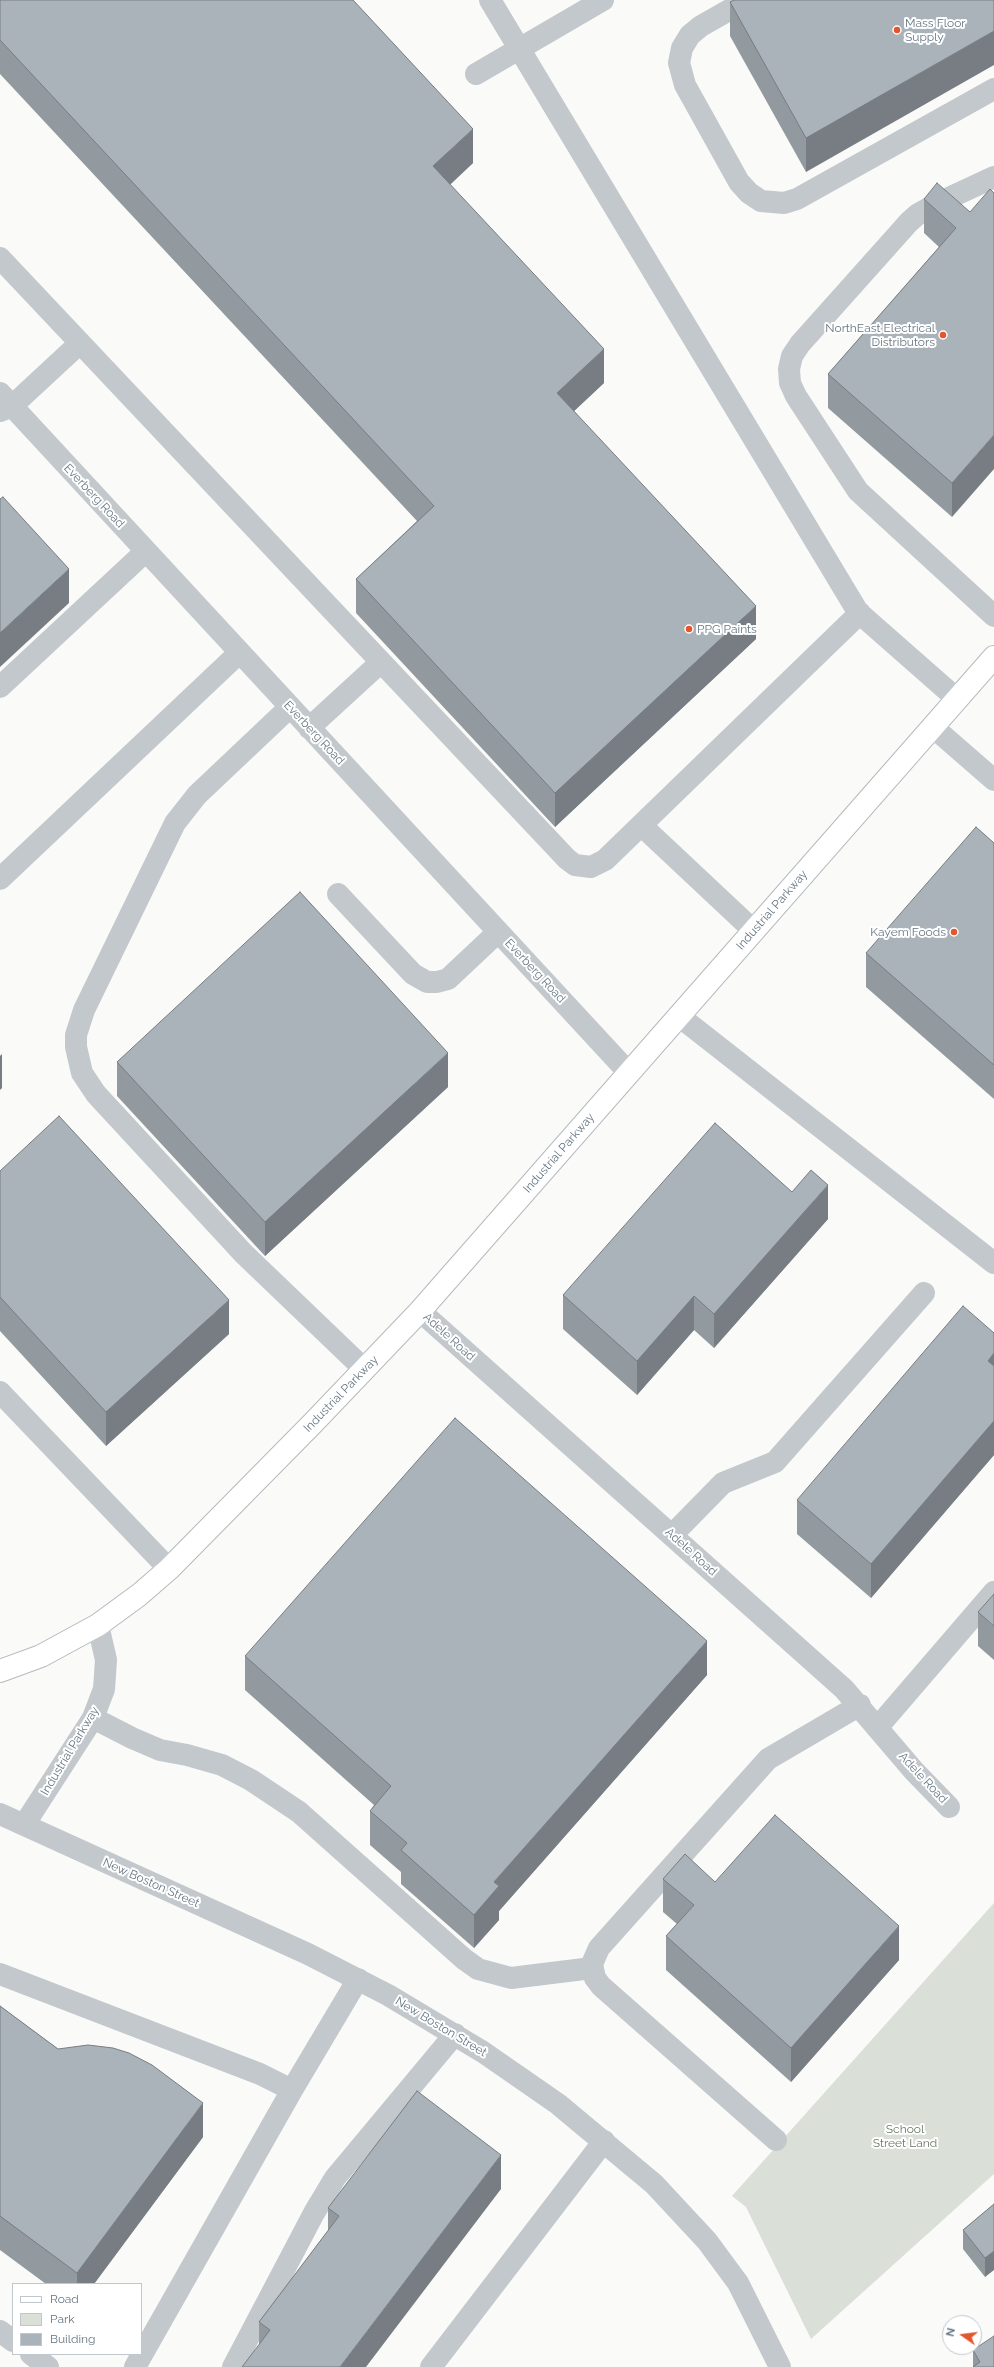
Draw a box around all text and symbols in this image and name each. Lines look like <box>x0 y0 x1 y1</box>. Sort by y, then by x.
place label: Mass Floor Supply <box>905 16 965 44</box>
marker: Mass Floor Supply <box>892 25 902 35</box>
place label: NorthEast Electrical Distributors <box>825 321 935 349</box>
marker: NorthEast Electrical Distributors <box>938 330 948 340</box>
street label: Everberg Road <box>61 461 127 531</box>
place label: PPG Paints <box>697 622 757 636</box>
marker: PPG Paints <box>684 624 694 634</box>
street label: Everberg Road <box>281 698 347 768</box>
street label: Industrial Parkway <box>733 867 811 953</box>
place label: Kayem Foods <box>870 925 946 939</box>
marker: Kayem Foods <box>949 927 959 937</box>
street label: Everberg Road <box>502 936 568 1006</box>
street label: Industrial Parkway <box>520 1110 598 1196</box>
street label: Adele Road <box>420 1310 478 1364</box>
street label: Industrial Parkway <box>301 1353 381 1435</box>
street label: Adele Road <box>662 1525 720 1579</box>
street label: Industrial Parkway <box>38 1704 102 1798</box>
street label: Adele Road <box>896 1749 950 1807</box>
street label: New Boston Street <box>100 1855 202 1911</box>
street label: New Boston Street <box>393 1994 489 2060</box>
park label: School Street Land <box>873 2122 937 2150</box>
legend <box>12 2283 142 2355</box>
text: Road <box>50 2292 79 2306</box>
text: Park <box>50 2312 75 2326</box>
north arrow <box>942 2315 982 2355</box>
text: N <box>944 2327 958 2338</box>
text: Building <box>50 2332 96 2346</box>

